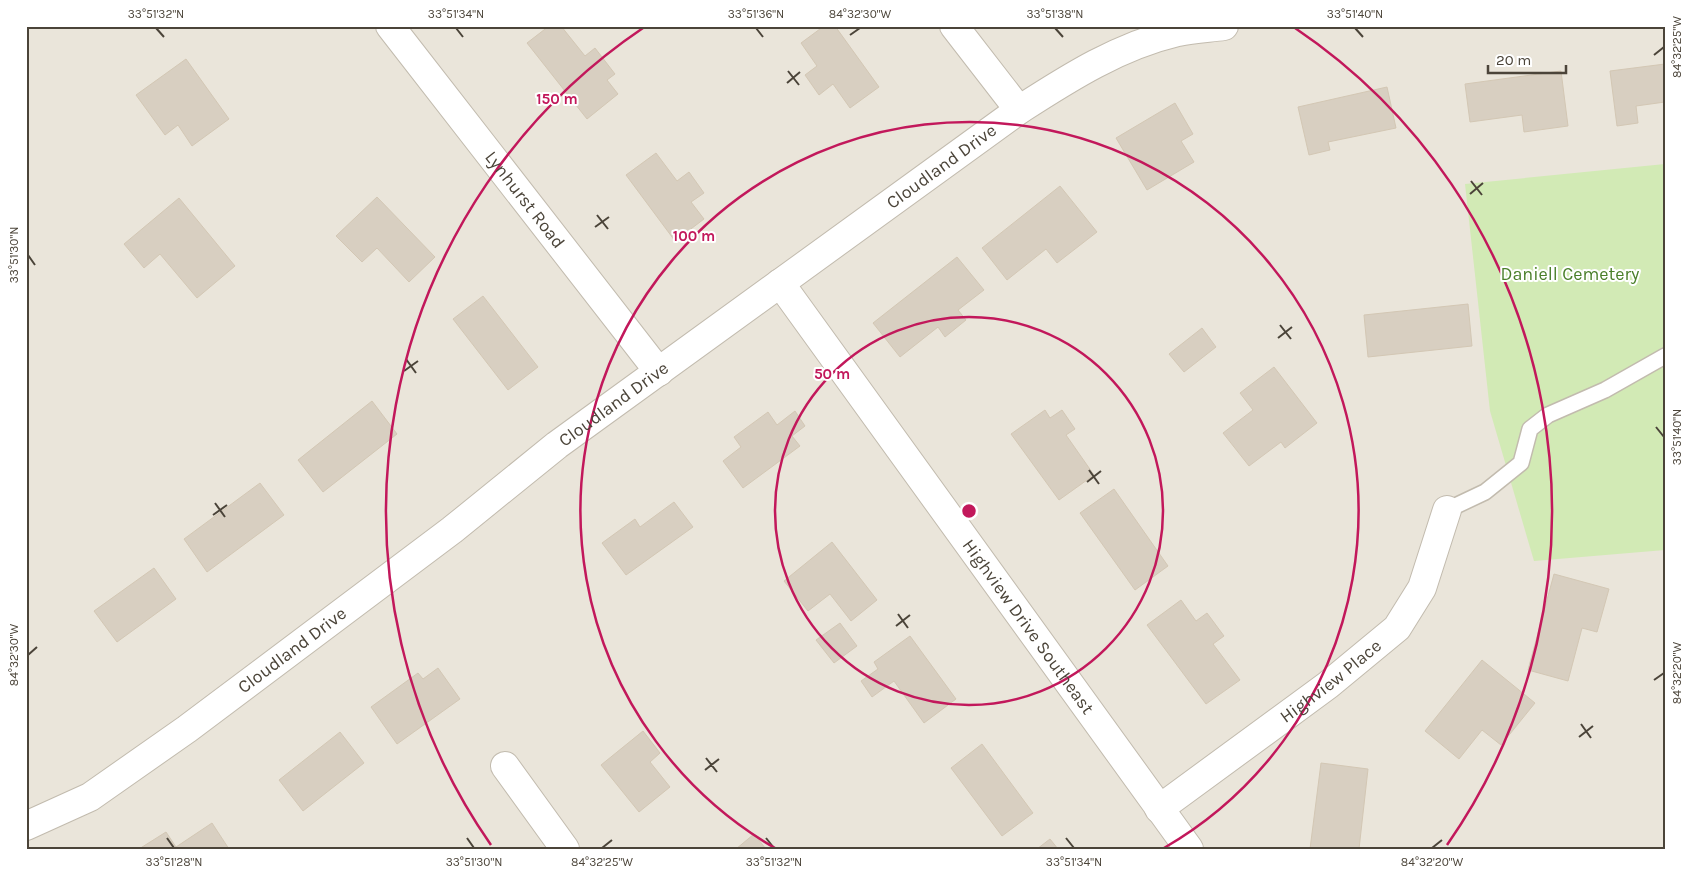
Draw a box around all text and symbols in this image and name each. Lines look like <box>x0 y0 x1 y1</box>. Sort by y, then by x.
text: 33°51'32"N <box>128 7 184 21</box>
text: 33°51'34"N <box>428 7 484 21</box>
text: 33°51'36"N <box>728 7 784 21</box>
text: 84°32'30"W <box>829 7 891 21</box>
text: 33°51'38"N <box>1027 7 1083 21</box>
text: 33°51'40"N <box>1327 7 1383 21</box>
text: 84°32'25"W <box>1670 16 1684 78</box>
scale bar <box>1488 42 1566 74</box>
text: 20 m <box>1496 51 1531 69</box>
text: 150 m <box>536 90 578 108</box>
street label: Cloudland Drive <box>882 119 1001 213</box>
street label: Lynhurst Road <box>480 147 570 253</box>
text: 33°51'30"N <box>7 227 21 283</box>
text: 100 m <box>673 227 715 245</box>
park label: Daniell Cemetery <box>1501 263 1640 285</box>
street label: Cloudland Drive <box>554 357 673 451</box>
text: 50 m <box>814 365 850 383</box>
text: 33°51'40"N <box>1670 409 1684 465</box>
centre of rings <box>960 502 978 520</box>
street label: Highview Drive Southeast <box>958 535 1099 719</box>
street label: Cloudland Drive <box>233 602 351 698</box>
text: 84°32'30"W <box>7 624 21 686</box>
street label: Highview Place <box>1275 635 1386 728</box>
text: 84°32'20"W <box>1670 642 1684 704</box>
text: 33°51'28"N <box>146 855 202 869</box>
text: 33°51'30"N <box>446 855 502 869</box>
text: 84°32'25"W <box>571 855 633 869</box>
text: 33°51'32"N <box>746 855 802 869</box>
text: 33°51'34"N <box>1046 855 1102 869</box>
text: 84°32'20"W <box>1401 855 1463 869</box>

